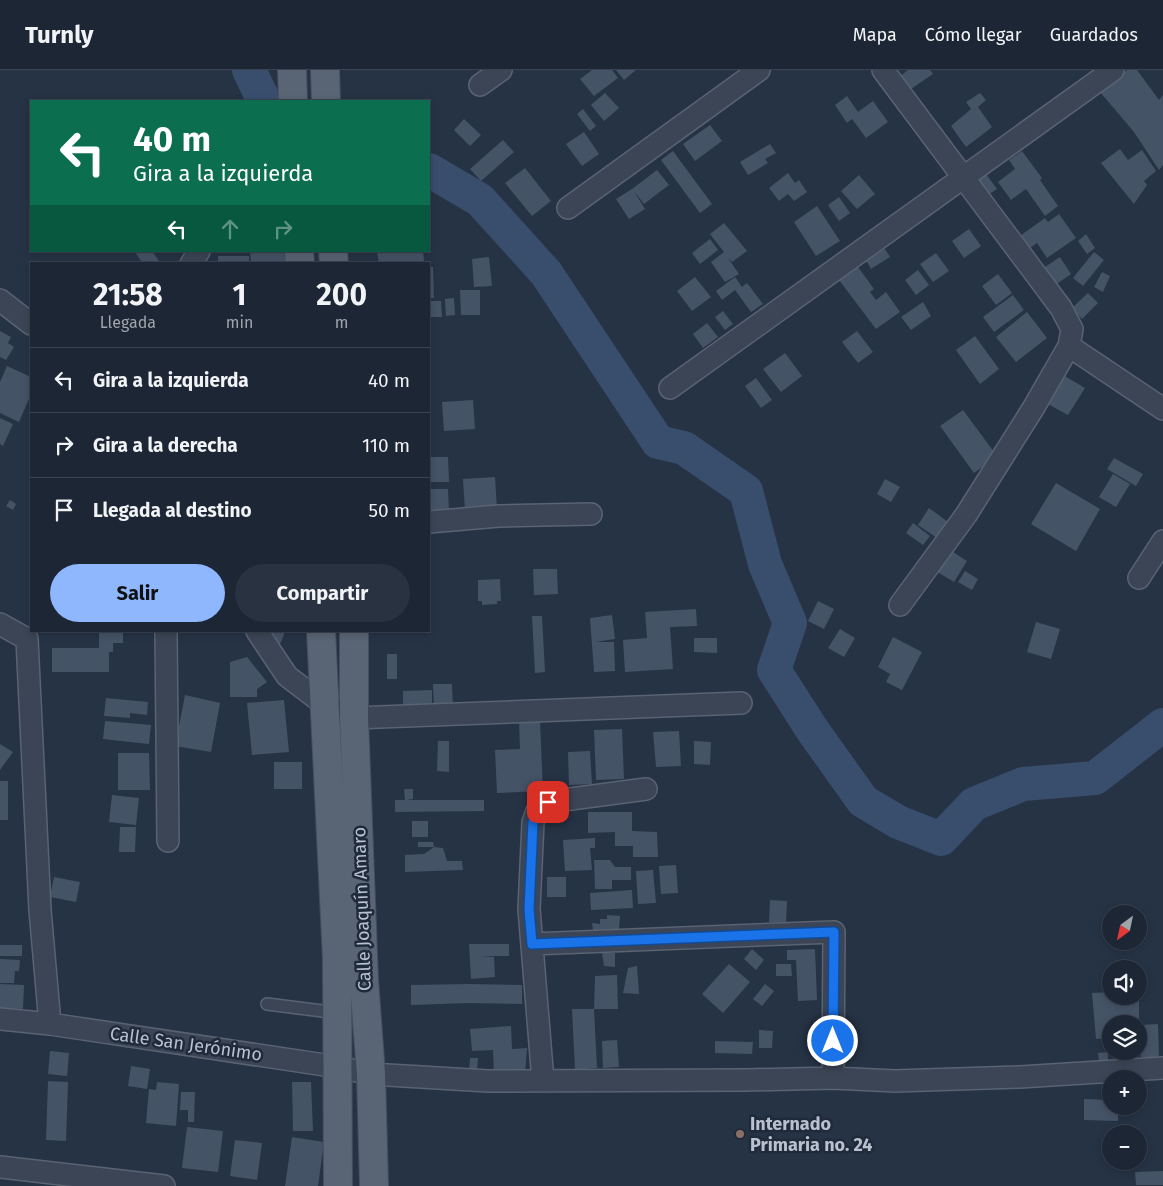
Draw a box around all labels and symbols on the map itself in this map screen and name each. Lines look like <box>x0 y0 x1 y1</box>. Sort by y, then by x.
pin <box>527 781 569 823</box>
street label: Calle Joaquín Amaro <box>348 827 376 991</box>
north arrow <box>1102 905 1148 950</box>
position arrow <box>806 1014 858 1066</box>
street label: Calle San Jerónimo <box>109 1022 263 1066</box>
place label: Internado Primaria no. 24 <box>750 1113 873 1156</box>
marker: Internado Primaria no. 24 <box>734 1128 746 1140</box>

